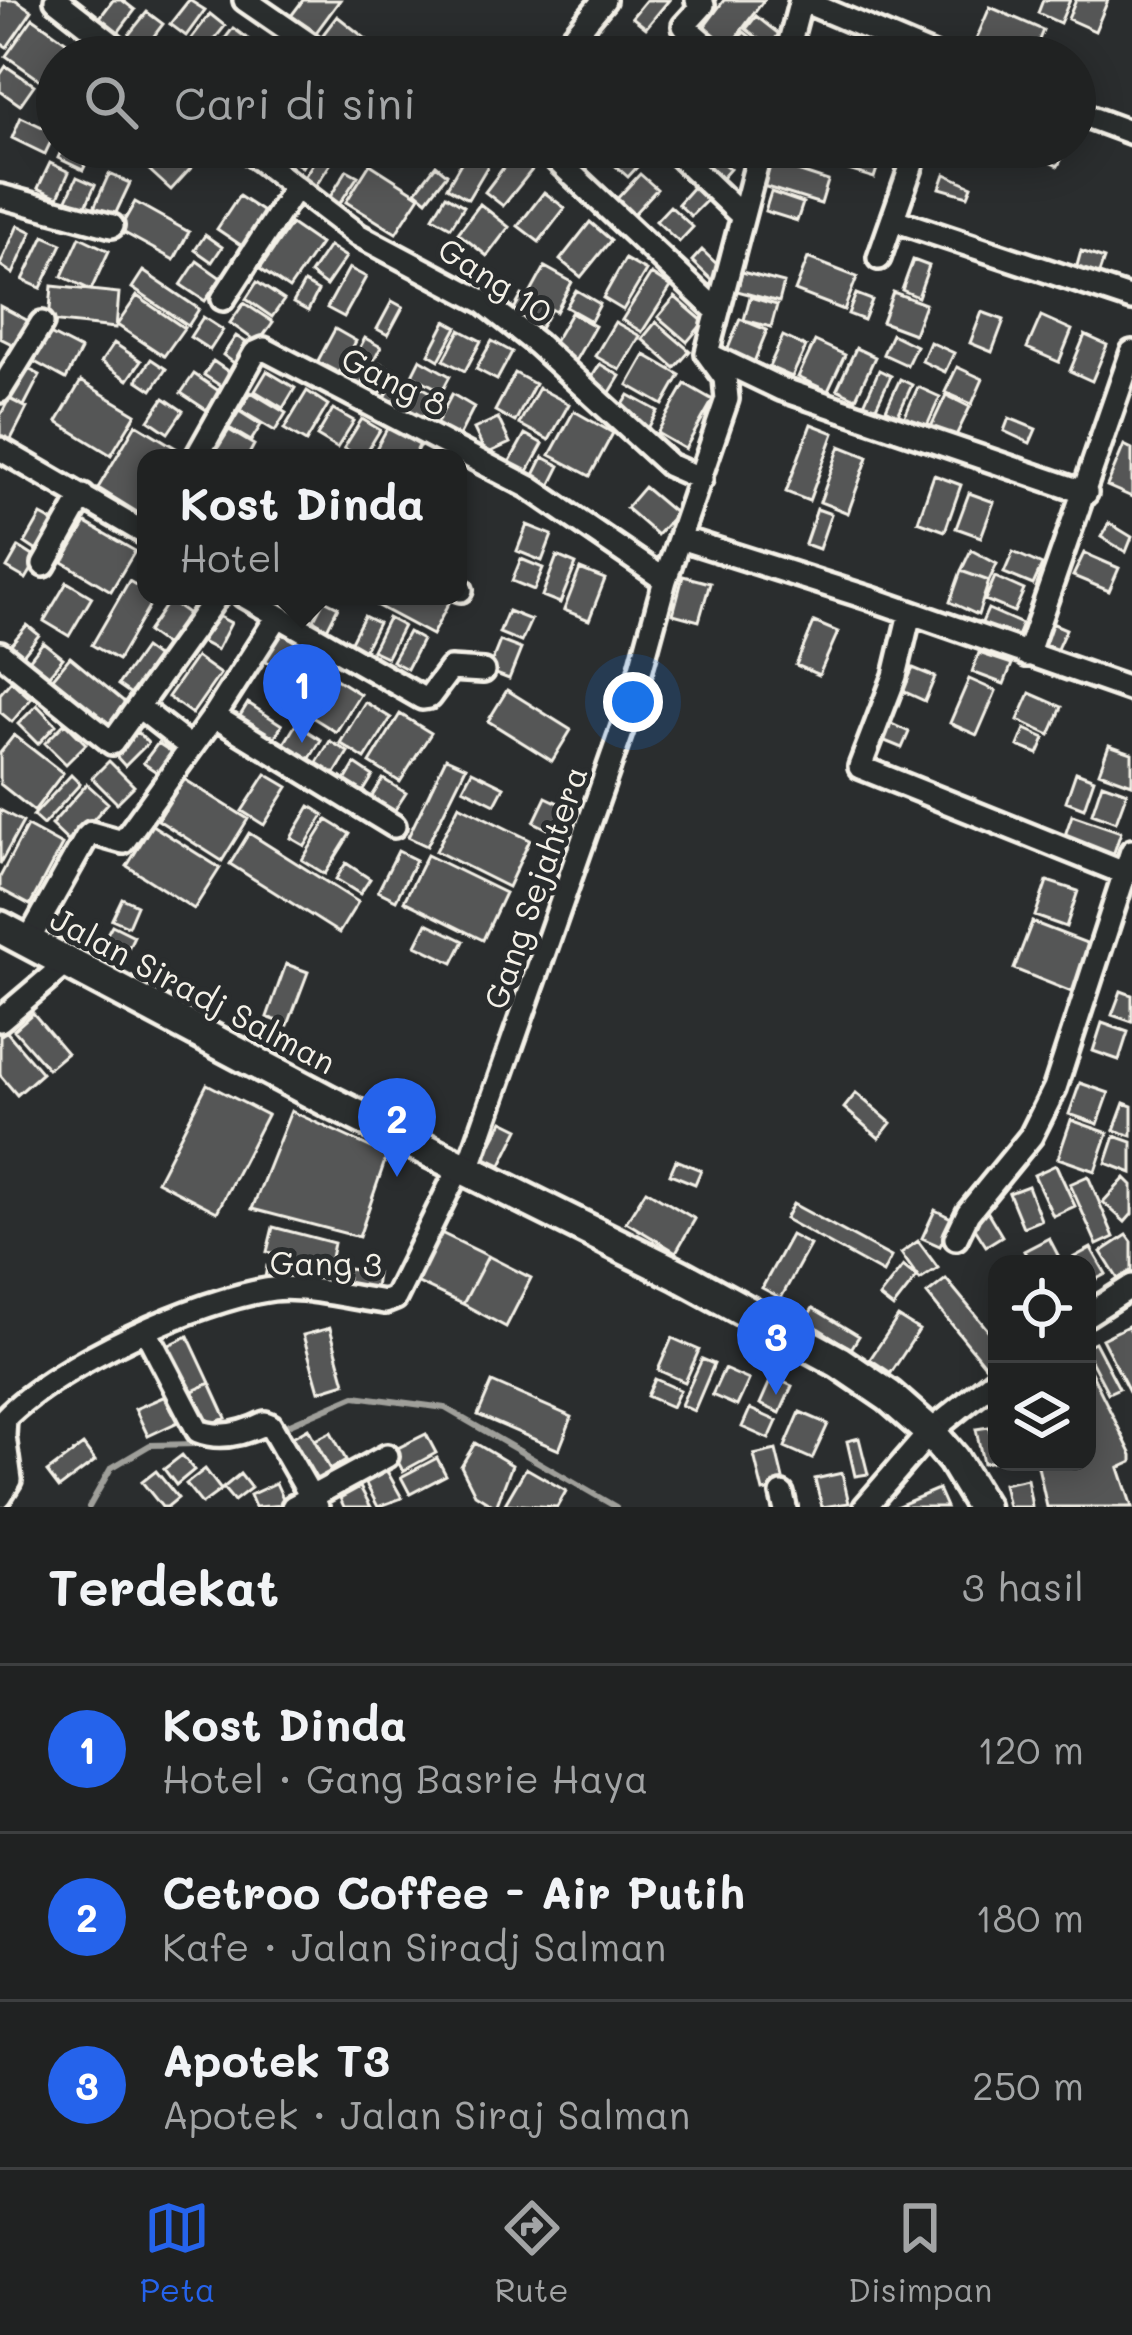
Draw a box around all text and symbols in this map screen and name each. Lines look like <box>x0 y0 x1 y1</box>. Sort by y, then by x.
search box <box>36 36 1096 168</box>
icon: search <box>78 69 144 135</box>
text: Cari di sini <box>174 73 416 131</box>
street label: Gang 10 <box>431 226 561 332</box>
street label: Gang 8 <box>335 335 455 425</box>
popup <box>137 449 467 605</box>
text: Kost Dinda <box>179 473 425 531</box>
text: Hotel <box>179 531 281 582</box>
pin: 1 <box>263 644 341 743</box>
your location <box>603 672 663 732</box>
street label: Gang Sejahtera <box>472 760 596 1014</box>
street label: Jalan Siradj Salman <box>44 896 344 1082</box>
pin: 2 <box>358 1078 436 1177</box>
street label: Gang 3 <box>269 1240 383 1284</box>
map controls <box>988 1255 1096 1471</box>
button: locate <box>988 1255 1096 1363</box>
pin: 3 <box>737 1296 815 1395</box>
button: layers <box>988 1363 1096 1471</box>
text: Terdekat <box>48 1552 279 1619</box>
text: 3 hasil <box>962 1560 1084 1611</box>
text: Kost Dinda <box>162 1694 407 1752</box>
text: 1 <box>78 1723 96 1774</box>
text: 120 m <box>977 1723 1084 1774</box>
text: Hotel · Gang Basrie Haya <box>162 1752 648 1803</box>
text: Cetroo Coffee - Air Putih <box>162 1862 745 1920</box>
text: 2 <box>76 1891 98 1942</box>
text: 180 m <box>975 1891 1084 1942</box>
text: Kafe · Jalan Siradj Salman <box>162 1920 666 1971</box>
text: Apotek T3 <box>162 2030 390 2088</box>
text: 3 <box>75 2059 99 2110</box>
text: 250 m <box>972 2059 1084 2110</box>
text: Apotek · Jalan Siraj Salman <box>162 2088 690 2139</box>
tab: Peta <box>140 2195 215 2310</box>
tab: Rute <box>495 2195 569 2310</box>
tab: Disimpan <box>848 2195 992 2310</box>

